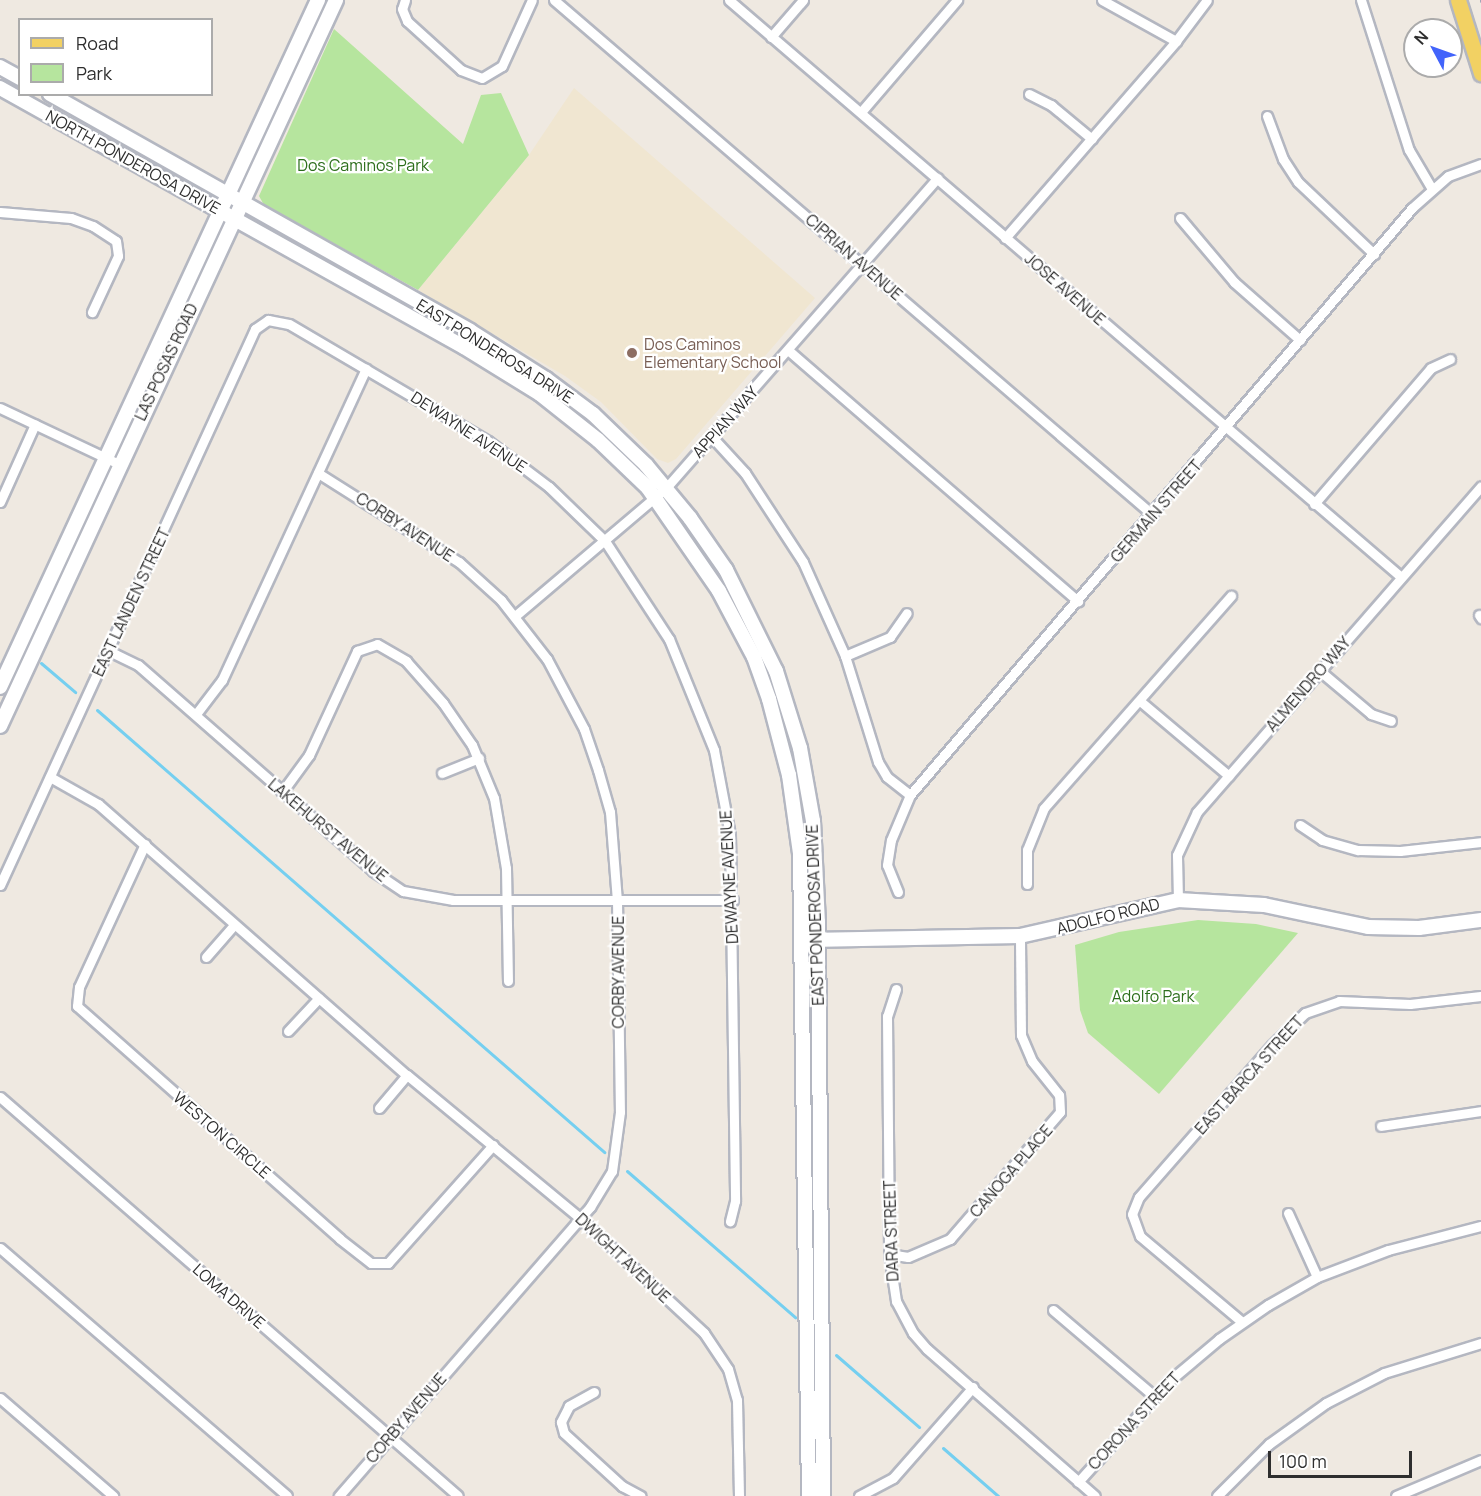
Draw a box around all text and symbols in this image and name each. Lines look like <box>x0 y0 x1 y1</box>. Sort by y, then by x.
legend <box>18 18 213 96</box>
north arrow <box>1403 18 1463 78</box>
text: N <box>1409 26 1433 49</box>
text: Road <box>76 31 119 55</box>
text: Park <box>76 61 112 85</box>
street label: NORTH PONDEROSA DRIVE <box>42 106 224 218</box>
park label: Dos Caminos Park <box>297 155 429 175</box>
street label: CIPRIAN AVENUE <box>802 210 906 304</box>
street label: JOSE AVENUE <box>1021 249 1109 329</box>
street label: EAST PONDEROSA DRIVE <box>413 295 577 407</box>
street label: LAS POSAS ROAD <box>130 300 202 424</box>
place label: Dos Caminos Elementary School <box>644 334 782 372</box>
marker: Dos Caminos Elementary School <box>625 346 639 360</box>
street label: APPIAN WAY <box>688 382 762 462</box>
street label: DEWAYNE AVENUE <box>408 387 530 477</box>
street label: GERMAIN STREET <box>1106 456 1206 566</box>
street label: CORBY AVENUE <box>352 488 458 566</box>
street label: EAST LANDEN STREET <box>88 524 174 680</box>
street label: ALMENDRO WAY <box>1262 633 1354 735</box>
street label: LAKEHURST AVENUE <box>264 774 392 886</box>
street label: DEWAYNE AVENUE <box>716 810 742 944</box>
street label: EAST PONDEROSA DRIVE <box>802 824 828 1006</box>
street label: ADOLFO ROAD <box>1054 894 1162 938</box>
street label: CORBY AVENUE <box>608 915 628 1029</box>
park label: Adolfo Park <box>1112 986 1194 1006</box>
street label: EAST BARCA STREET <box>1191 1012 1307 1138</box>
street label: WESTON CIRCLE <box>169 1088 275 1182</box>
street label: CANOGA PLACE <box>966 1121 1056 1221</box>
street label: DARA STREET <box>880 1180 902 1282</box>
street label: DWIGHT AVENUE <box>571 1209 675 1307</box>
street label: LOMA DRIVE <box>189 1259 269 1333</box>
street label: CORONA STREET <box>1084 1368 1184 1474</box>
street label: CORBY AVENUE <box>361 1369 451 1467</box>
scale bar <box>1271 1439 1415 1477</box>
text: 100 m <box>1279 1449 1327 1473</box>

